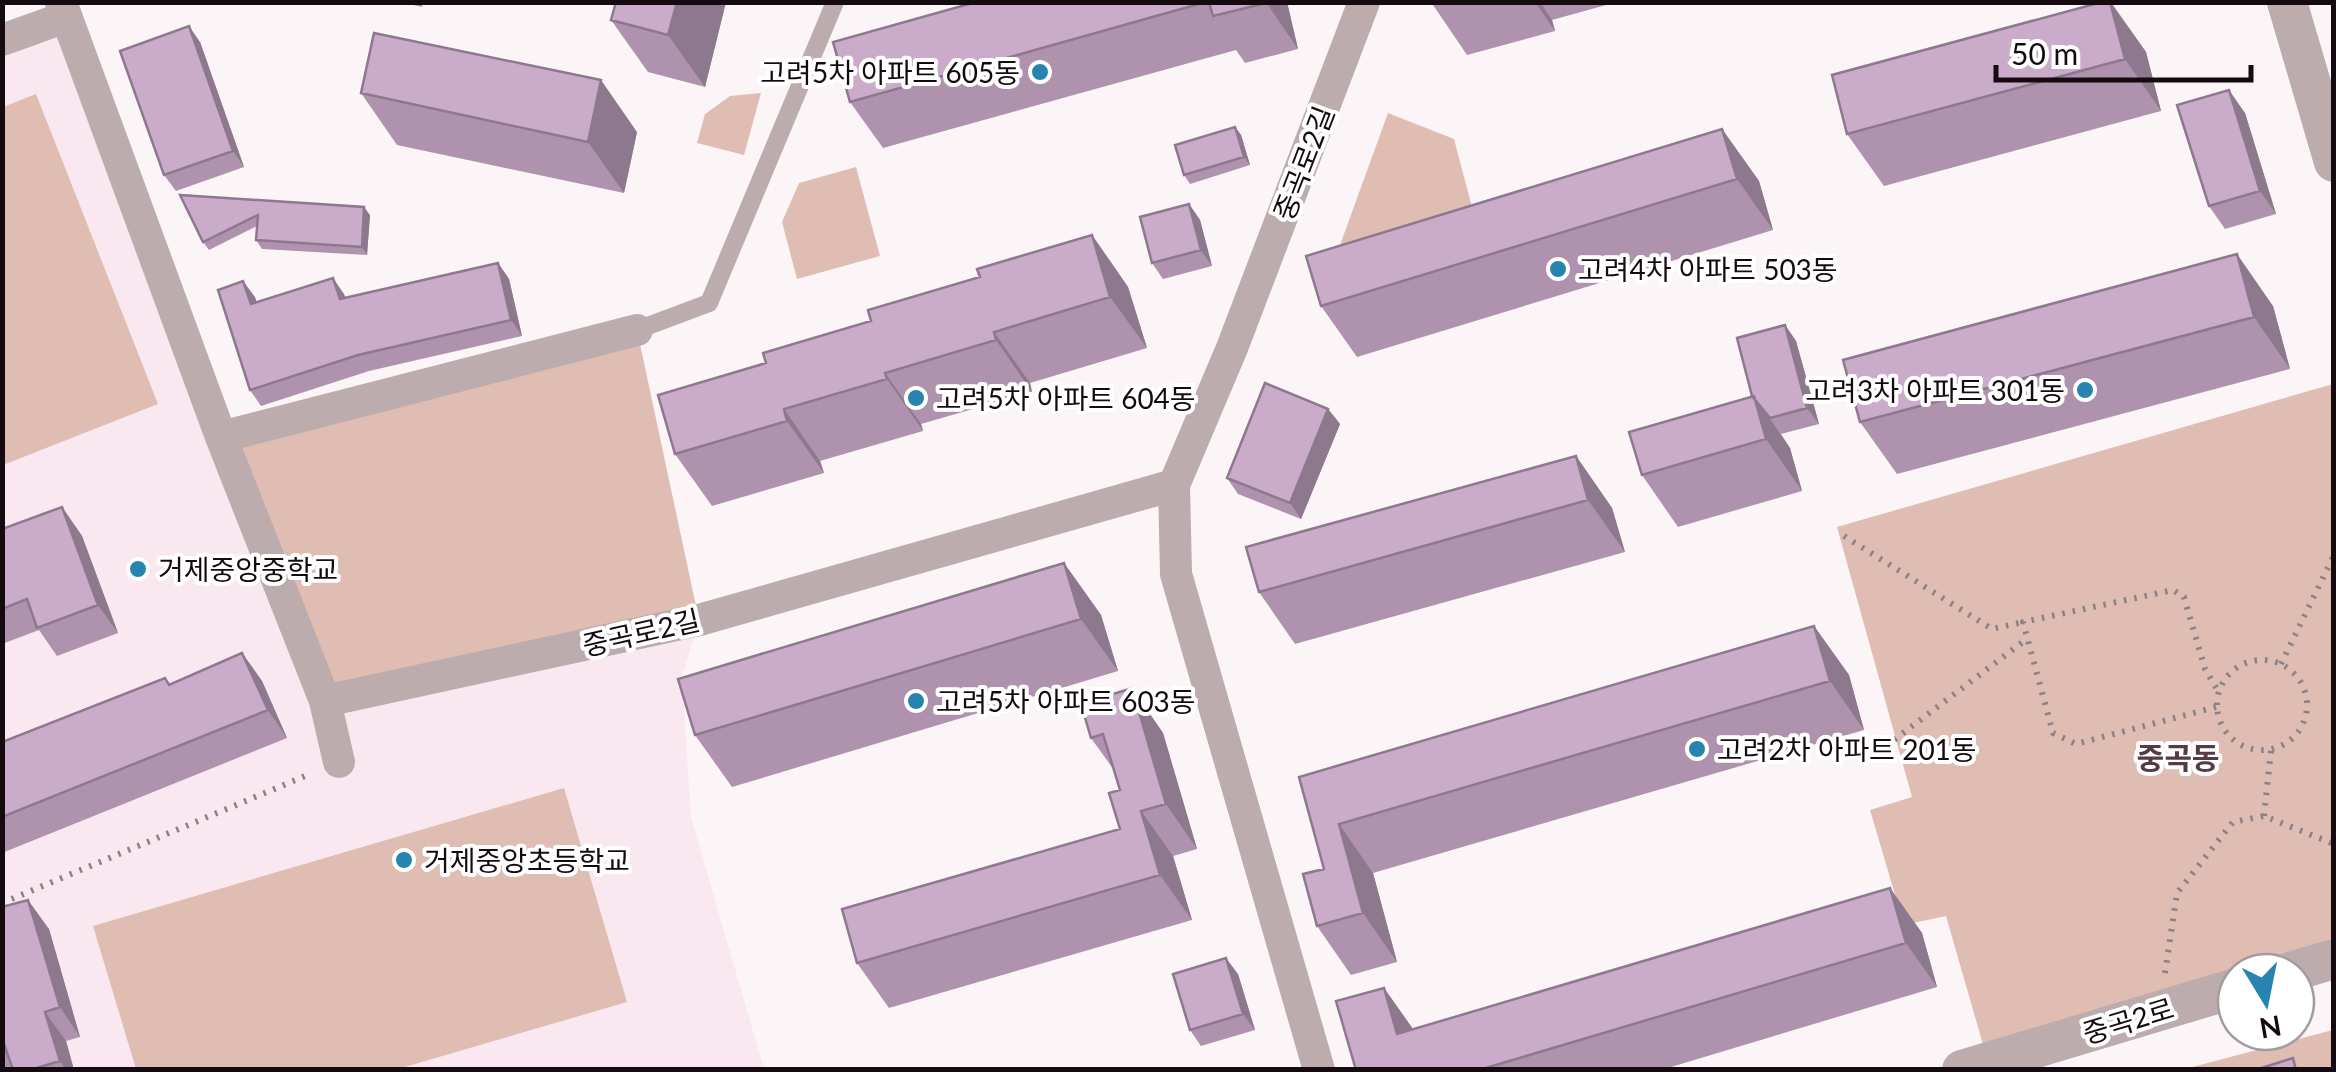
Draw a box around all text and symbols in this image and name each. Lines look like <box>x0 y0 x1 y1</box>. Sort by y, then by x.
scale bar <box>1996 20 2251 82</box>
text: 50 m <box>2011 35 2078 71</box>
place label: 고려5차 아파트 605동 <box>760 55 1020 89</box>
marker: 고려5차 아파트 605동 <box>1029 61 1051 83</box>
street label: 중곡로2길 <box>1266 101 1340 225</box>
place label: 고려4차 아파트 503동 <box>1578 252 1838 286</box>
marker: 고려4차 아파트 503동 <box>1547 258 1569 280</box>
place label: 고려3차 아파트 301동 <box>1805 373 2065 407</box>
marker: 고려3차 아파트 301동 <box>2074 379 2096 401</box>
place label: 고려5차 아파트 604동 <box>936 381 1196 415</box>
marker: 고려5차 아파트 604동 <box>905 387 927 409</box>
place label: 거제중앙중학교 <box>158 552 338 586</box>
marker: 거제중앙중학교 <box>127 558 149 580</box>
street label: 중곡로2길 <box>579 602 703 662</box>
place label: 고려5차 아파트 603동 <box>936 684 1196 718</box>
marker: 고려5차 아파트 603동 <box>905 690 927 712</box>
place label: 고려2차 아파트 201동 <box>1717 732 1977 766</box>
marker: 고려2차 아파트 201동 <box>1686 738 1708 760</box>
district label: 중곡동 <box>2137 739 2219 775</box>
place label: 거제중앙초등학교 <box>424 843 630 877</box>
marker: 거제중앙초등학교 <box>393 849 415 871</box>
north arrow <box>2216 952 2316 1052</box>
street label: 중곡2로 <box>2078 990 2178 1050</box>
text: N <box>2257 1009 2284 1046</box>

